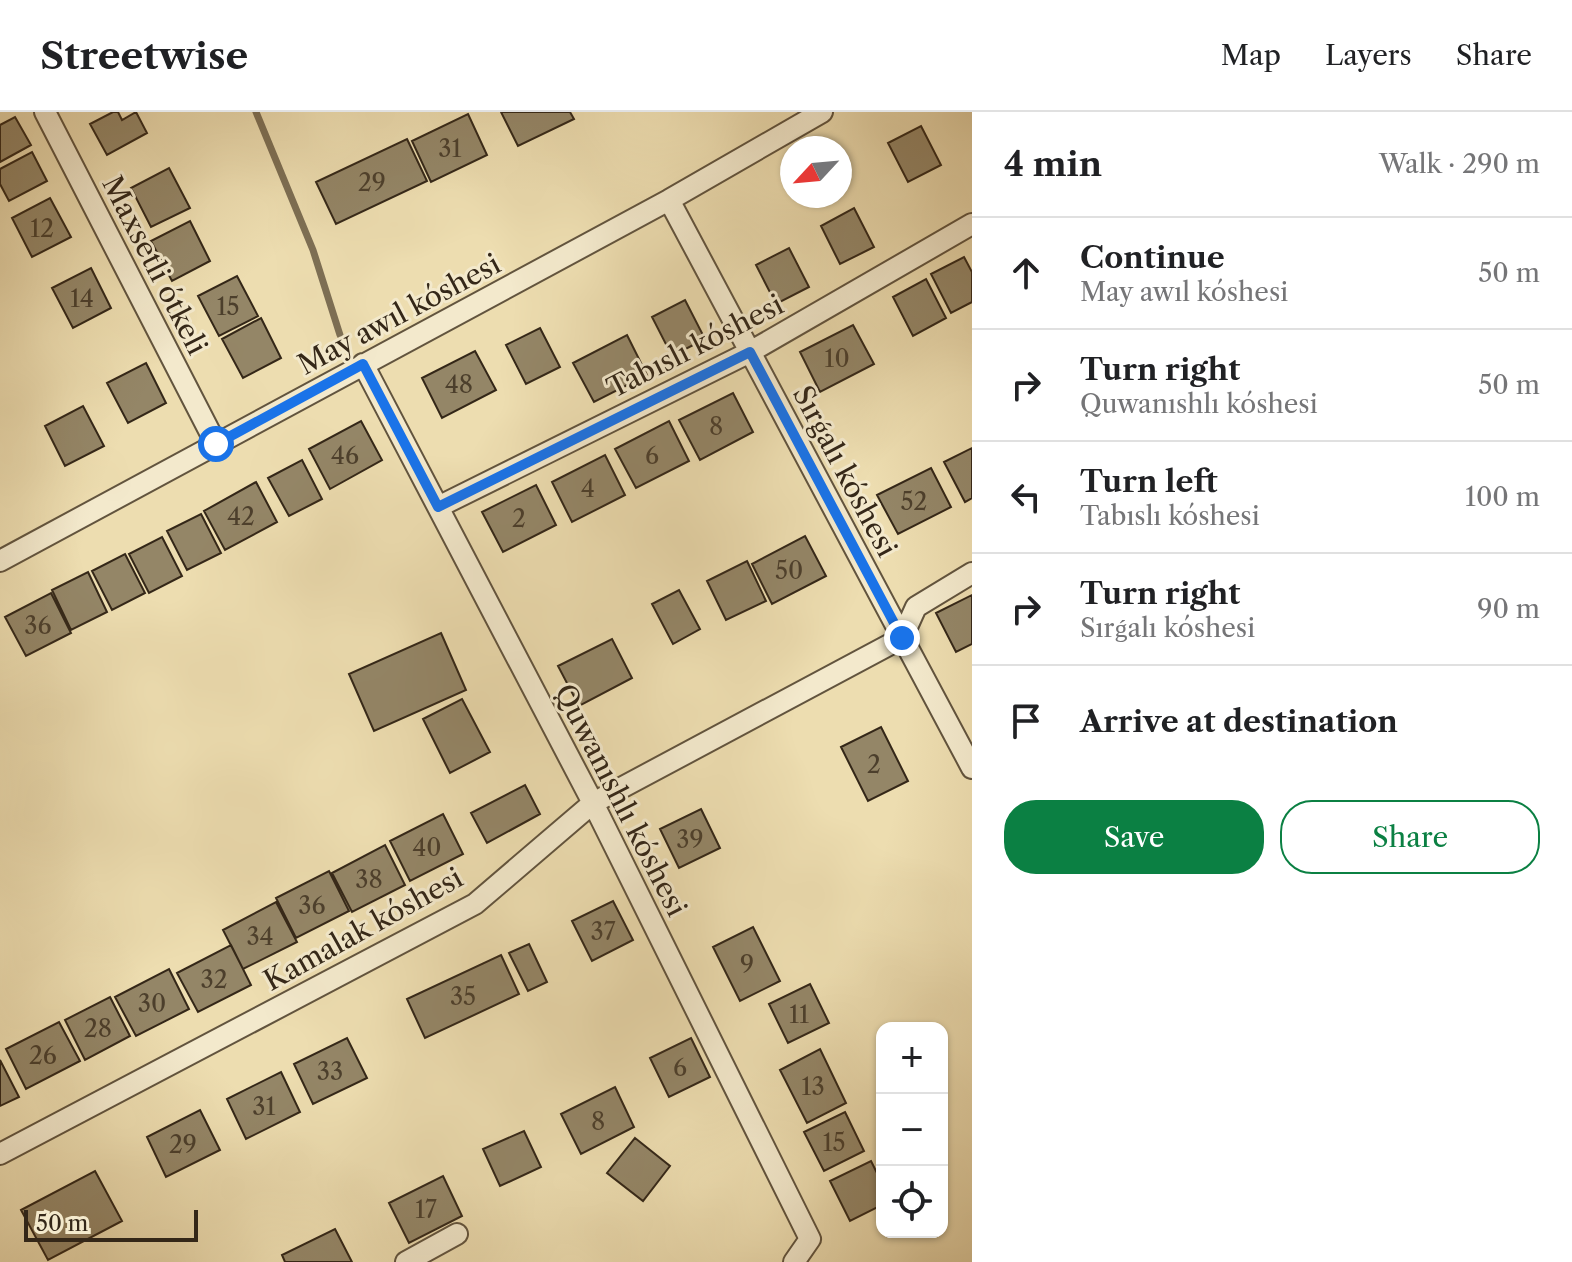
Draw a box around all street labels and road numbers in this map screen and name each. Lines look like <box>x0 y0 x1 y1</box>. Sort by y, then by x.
street label: Maxsetli ótkeli <box>95 170 215 360</box>
street label: May awıl kóshesi <box>292 246 506 382</box>
street label: Tabıslı kóshesi <box>601 287 789 405</box>
street label: Sırǵalı kóshesi <box>786 380 904 562</box>
street label: Quwanıshlı kóshesi <box>548 678 694 922</box>
street label: Kamalak kóshesi <box>258 860 468 998</box>

